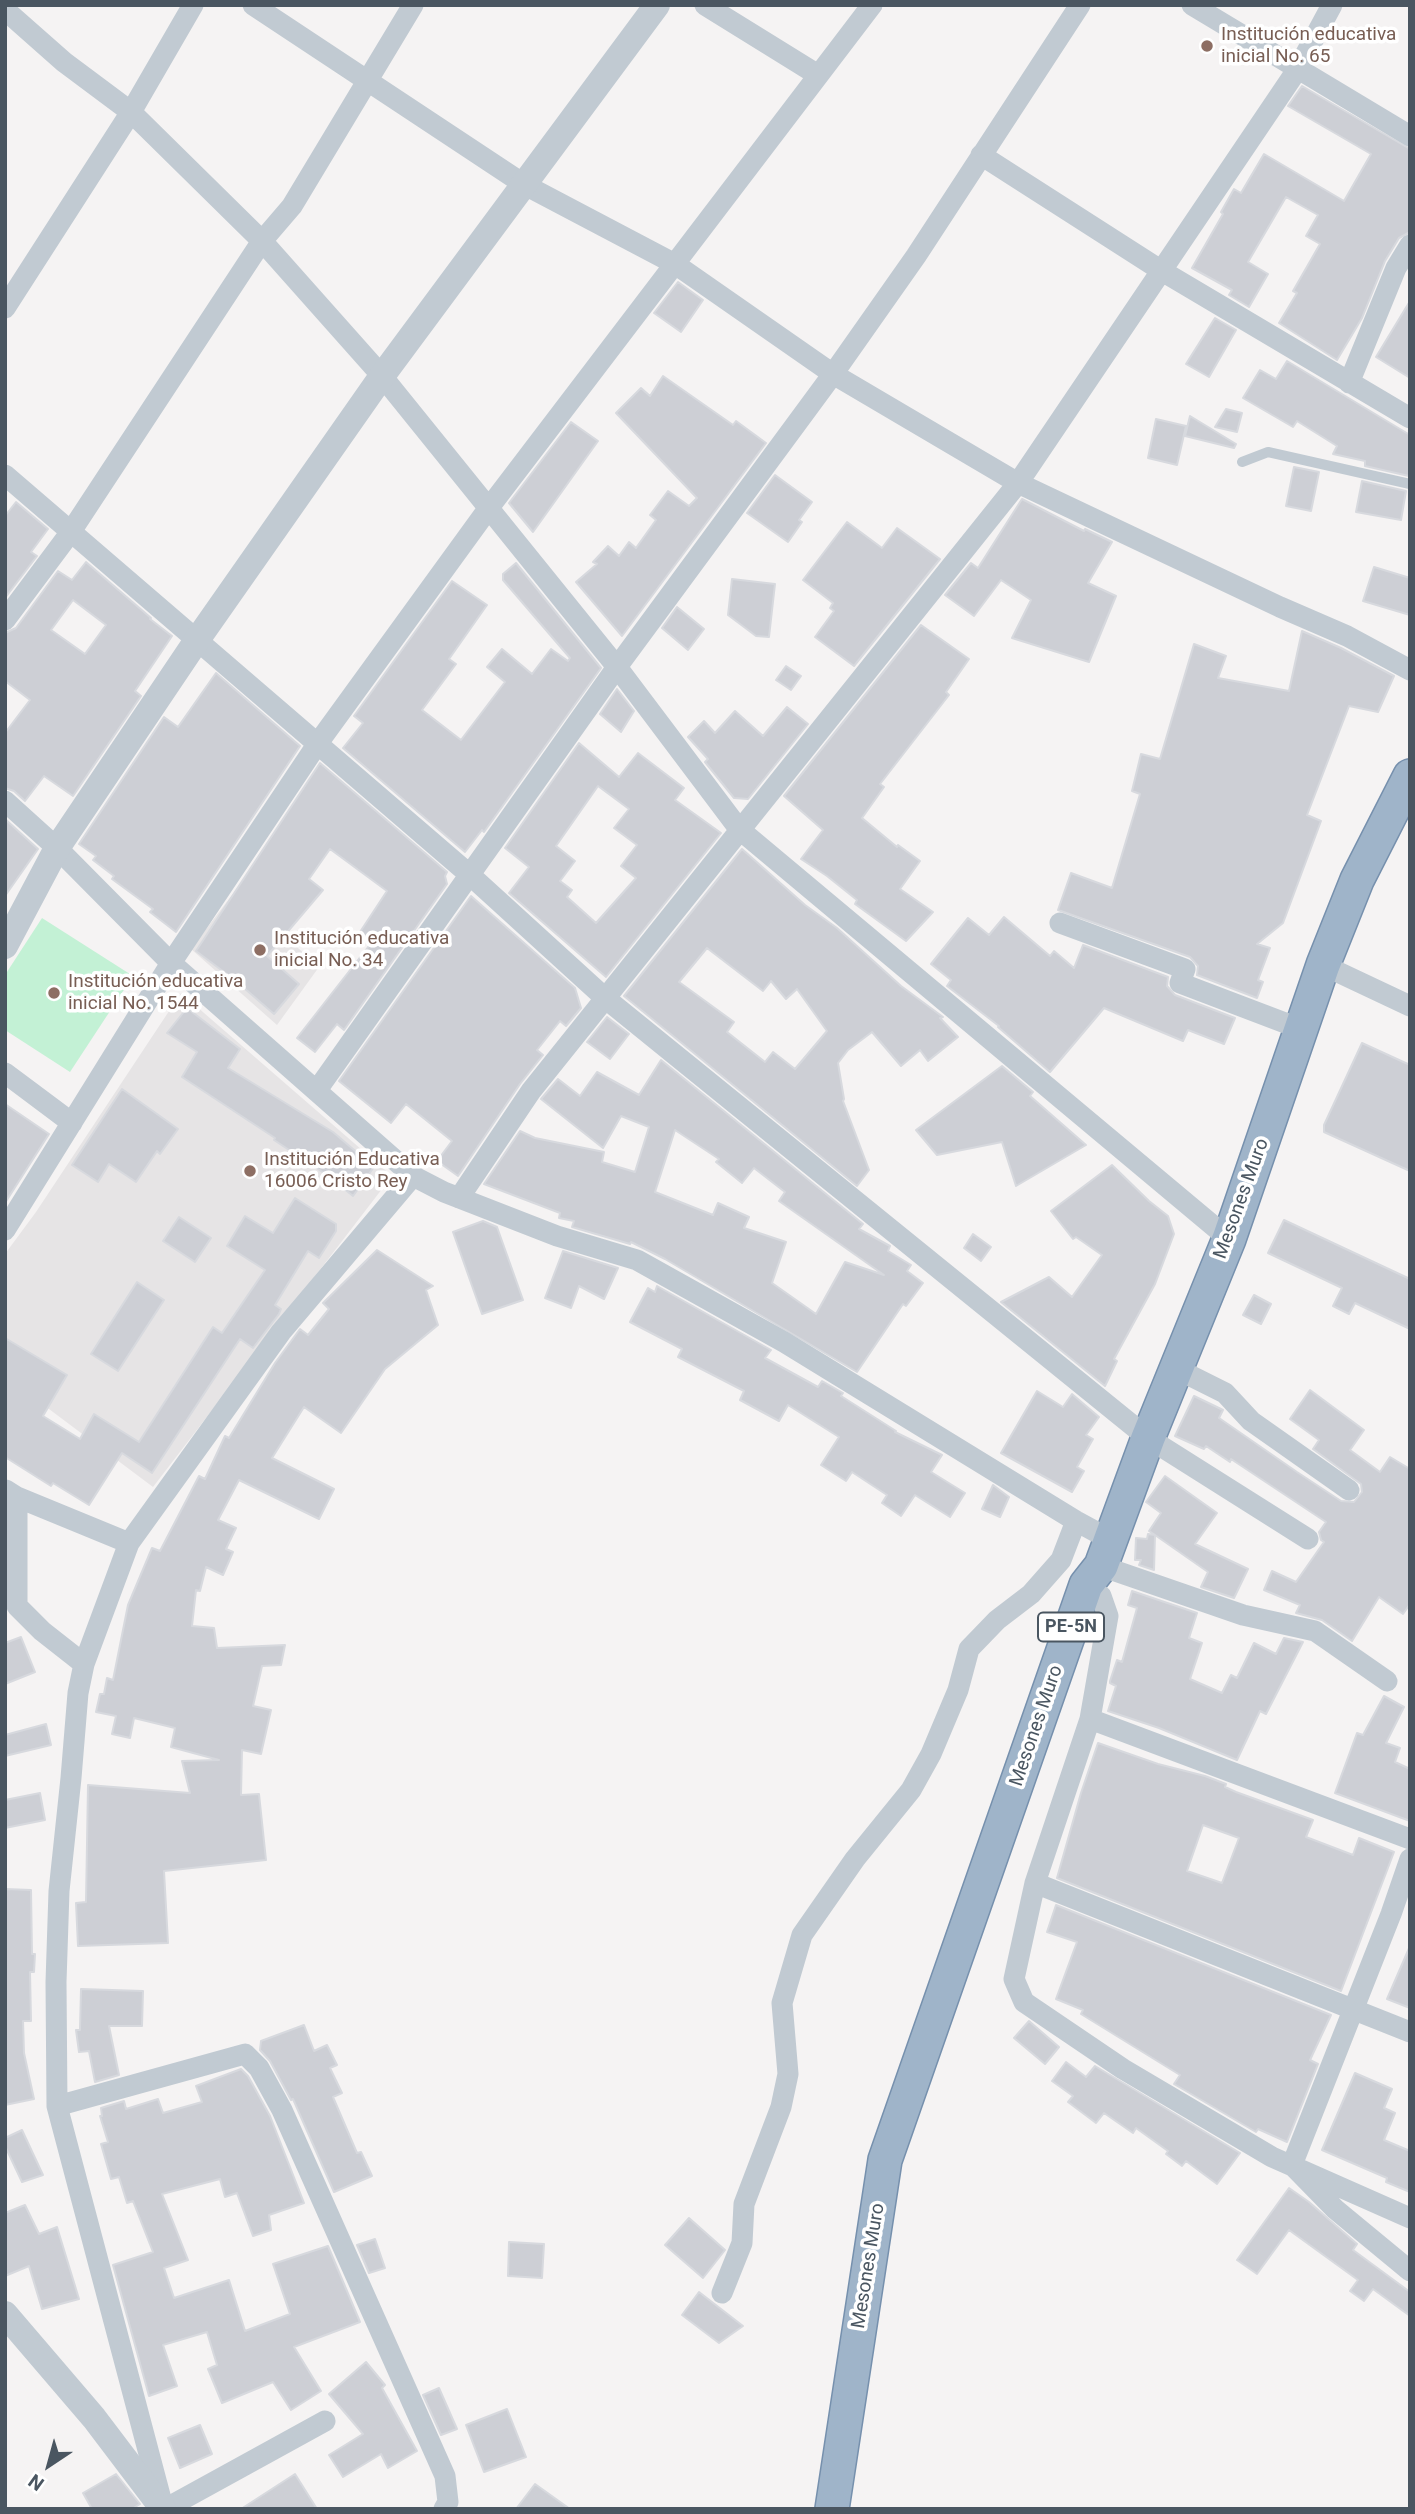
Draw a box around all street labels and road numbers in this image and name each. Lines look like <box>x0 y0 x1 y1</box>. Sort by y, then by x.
street label: Mesones Muro <box>1210 1136 1274 1262</box>
road number: PE-5N <box>1038 1612 1104 1642</box>
street label: Mesones Muro <box>1006 1662 1068 1790</box>
street label: Mesones Muro <box>848 2202 890 2330</box>

